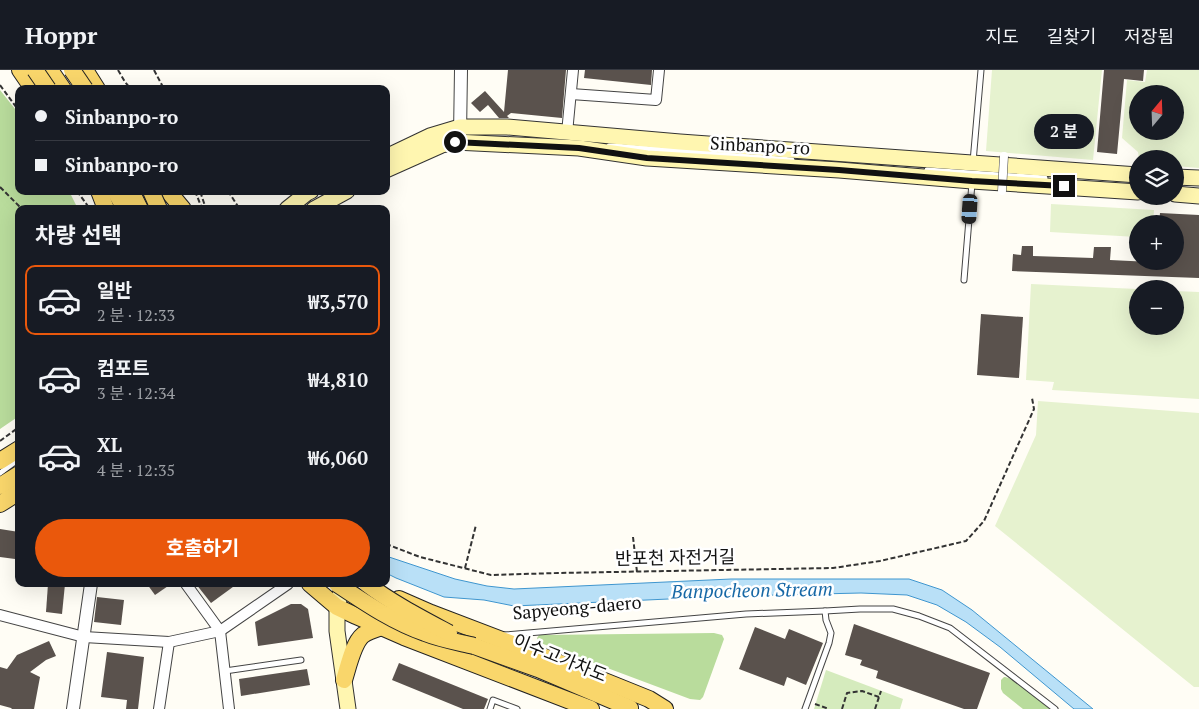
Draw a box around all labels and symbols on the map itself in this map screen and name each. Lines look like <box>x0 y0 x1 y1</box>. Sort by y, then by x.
north arrow <box>1129 85 1184 140</box>
callout: 2 분 <box>1034 114 1094 148</box>
street label: Sinbanpo-ro <box>709 130 811 160</box>
route start <box>444 131 466 153</box>
route end <box>1053 175 1075 197</box>
car <box>961 194 978 224</box>
street label: 반포천 자전거길 <box>615 544 735 570</box>
water label: Banpocheon Stream <box>670 576 833 603</box>
street label: Sapyeong-daero <box>512 589 642 625</box>
street label: 이수고가차도 <box>510 627 611 687</box>

